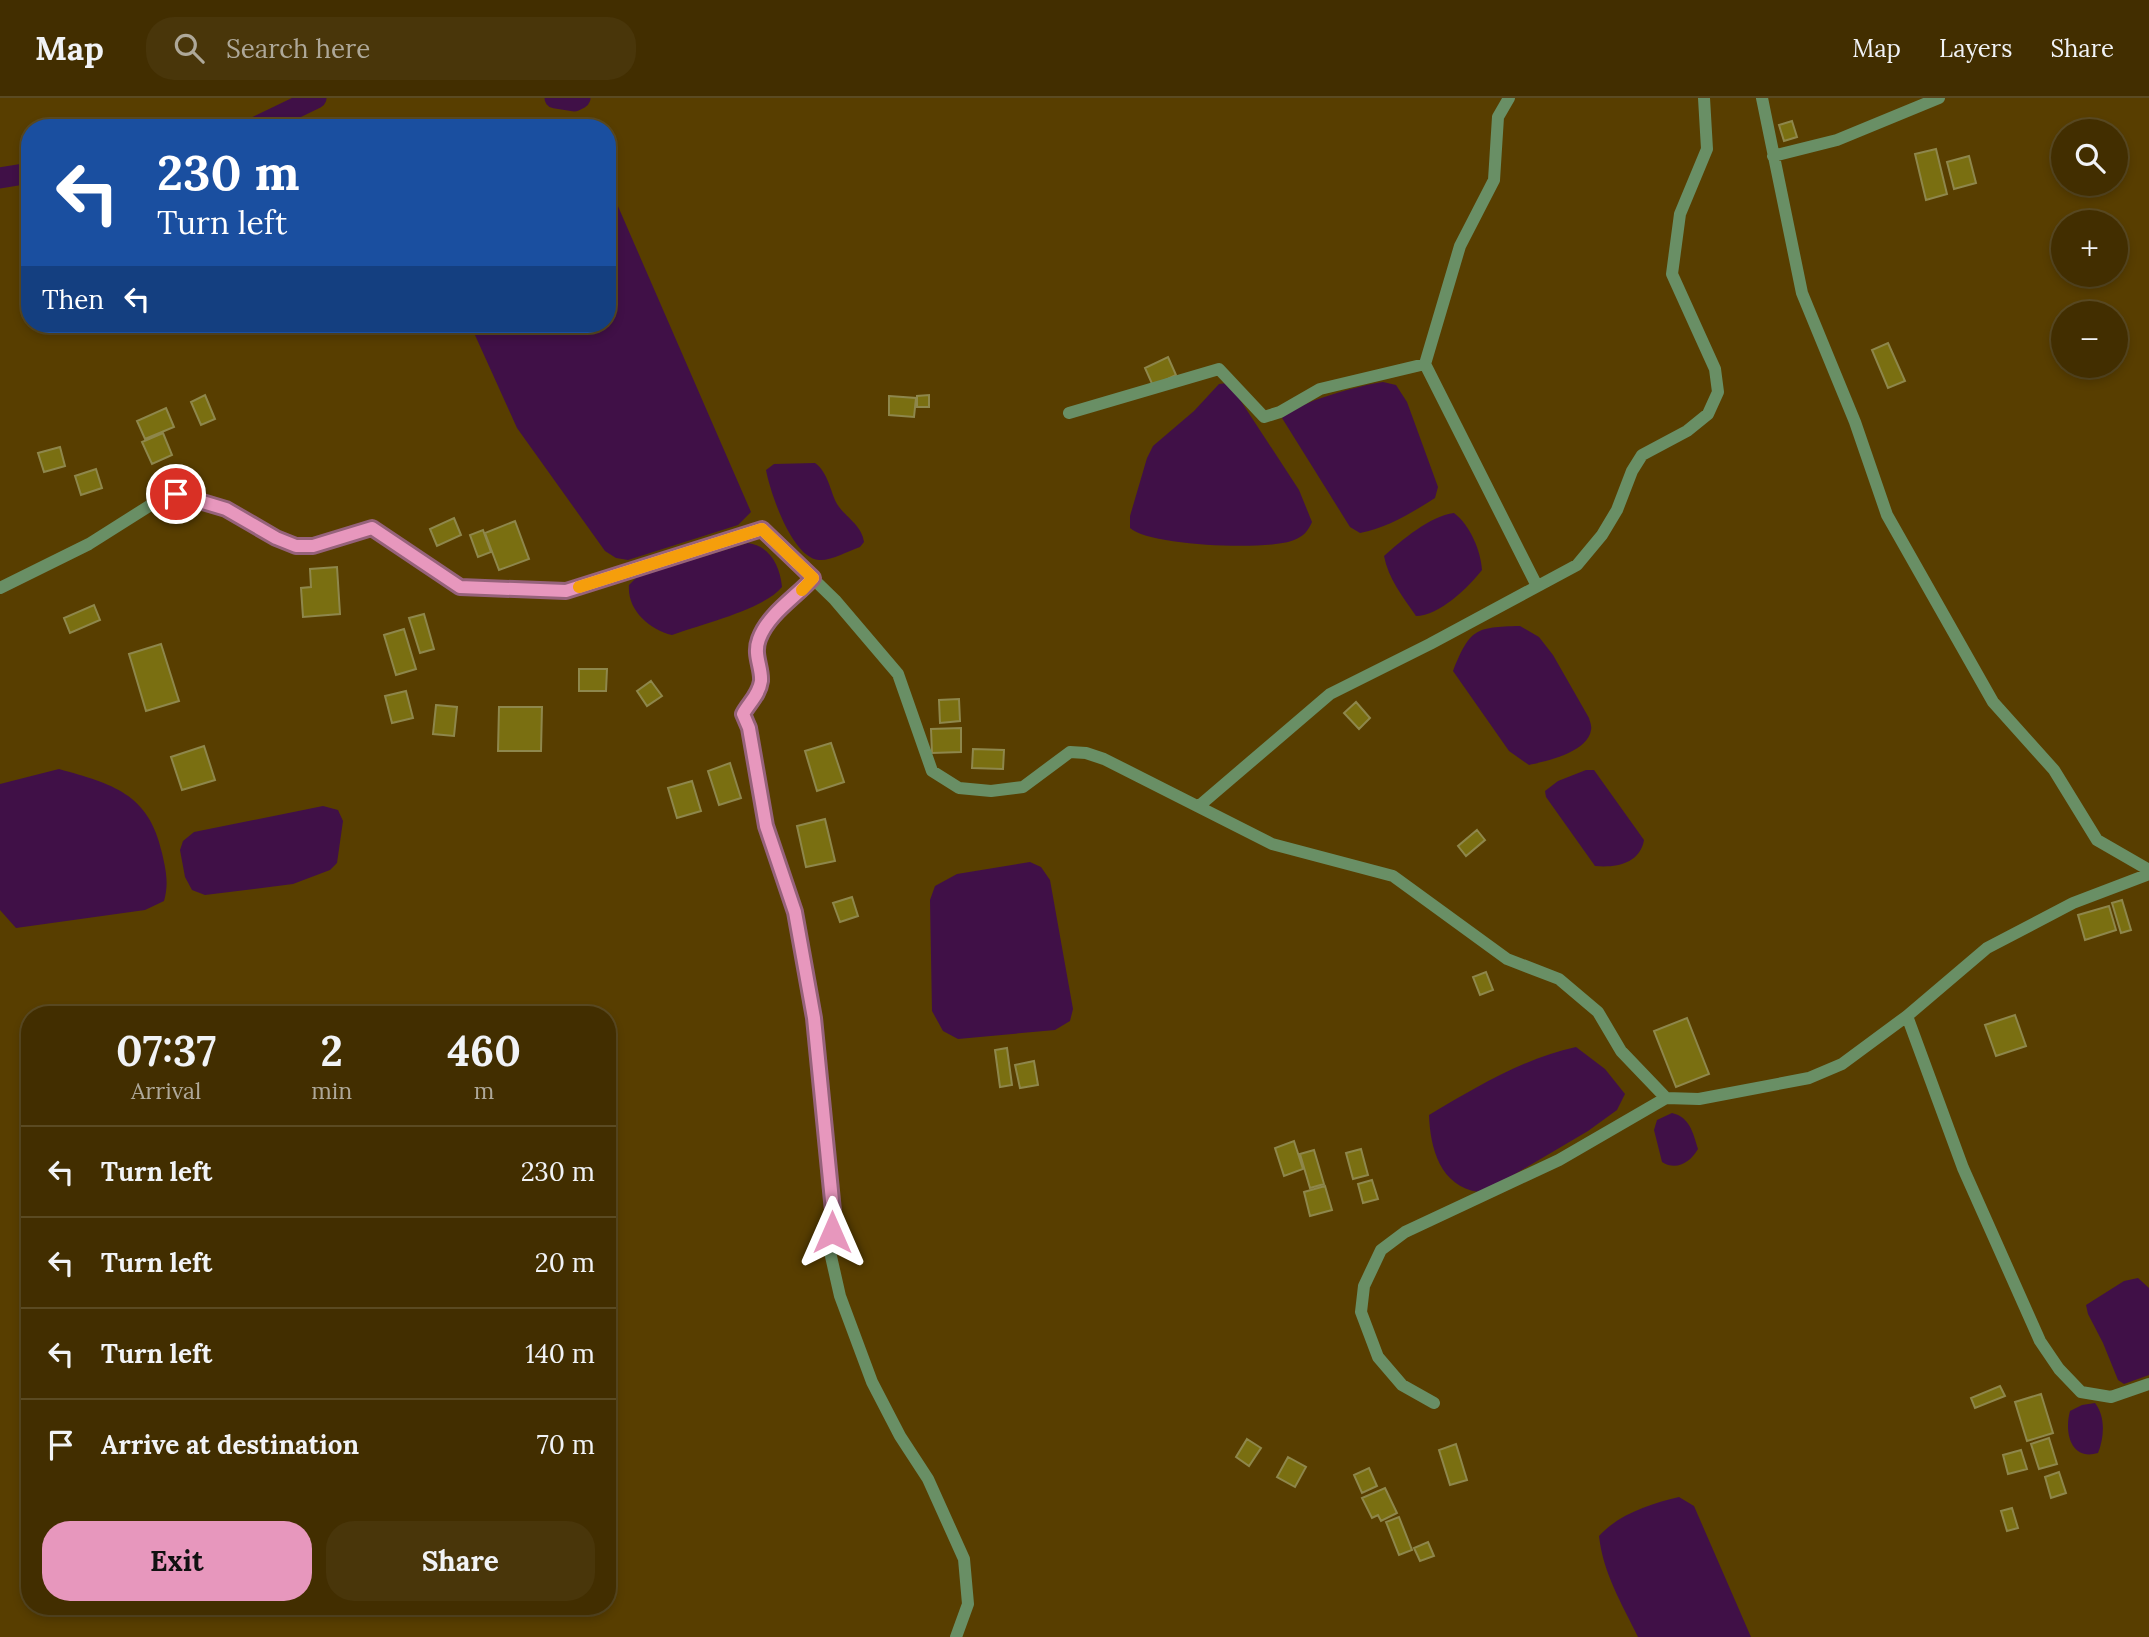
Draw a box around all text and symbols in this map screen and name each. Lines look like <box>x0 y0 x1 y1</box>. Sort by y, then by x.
search box <box>146 17 636 80</box>
text: Map <box>35 27 104 69</box>
icon: search <box>170 29 208 67</box>
text: Search here <box>226 32 370 65</box>
text: Map <box>1852 33 1901 64</box>
text: Layers <box>1939 33 2012 64</box>
text: Share <box>2050 33 2114 64</box>
map controls <box>2051 119 2128 378</box>
button: search <box>2051 119 2128 196</box>
text: 230 m <box>157 141 300 203</box>
icon: left <box>42 147 133 238</box>
text: Turn left <box>157 202 287 243</box>
button: + <box>2051 210 2128 287</box>
icon: left <box>118 280 156 318</box>
text: Then <box>42 283 104 316</box>
button: − <box>2051 301 2128 378</box>
pin <box>146 464 206 524</box>
icon: arrive <box>157 475 195 513</box>
text: 07:37 <box>116 1024 216 1078</box>
text: 2 <box>320 1024 343 1078</box>
text: 460 <box>447 1024 521 1078</box>
text: Arrival <box>131 1076 201 1105</box>
text: min <box>311 1076 352 1105</box>
text: m <box>474 1076 494 1105</box>
icon: left <box>42 1153 80 1191</box>
text: Turn left <box>101 1155 212 1188</box>
text: 230 m <box>521 1155 595 1188</box>
position arrow <box>795 1195 869 1269</box>
icon: left <box>42 1244 80 1282</box>
text: Turn left <box>101 1246 212 1279</box>
text: 20 m <box>535 1246 595 1279</box>
icon: left <box>42 1335 80 1373</box>
text: Turn left <box>101 1337 212 1370</box>
text: 140 m <box>525 1337 595 1370</box>
icon: arrive <box>42 1426 80 1464</box>
text: Arrive at destination <box>101 1428 359 1461</box>
text: 70 m <box>537 1428 595 1461</box>
button: Exit <box>42 1521 312 1601</box>
button: Share <box>326 1521 595 1601</box>

